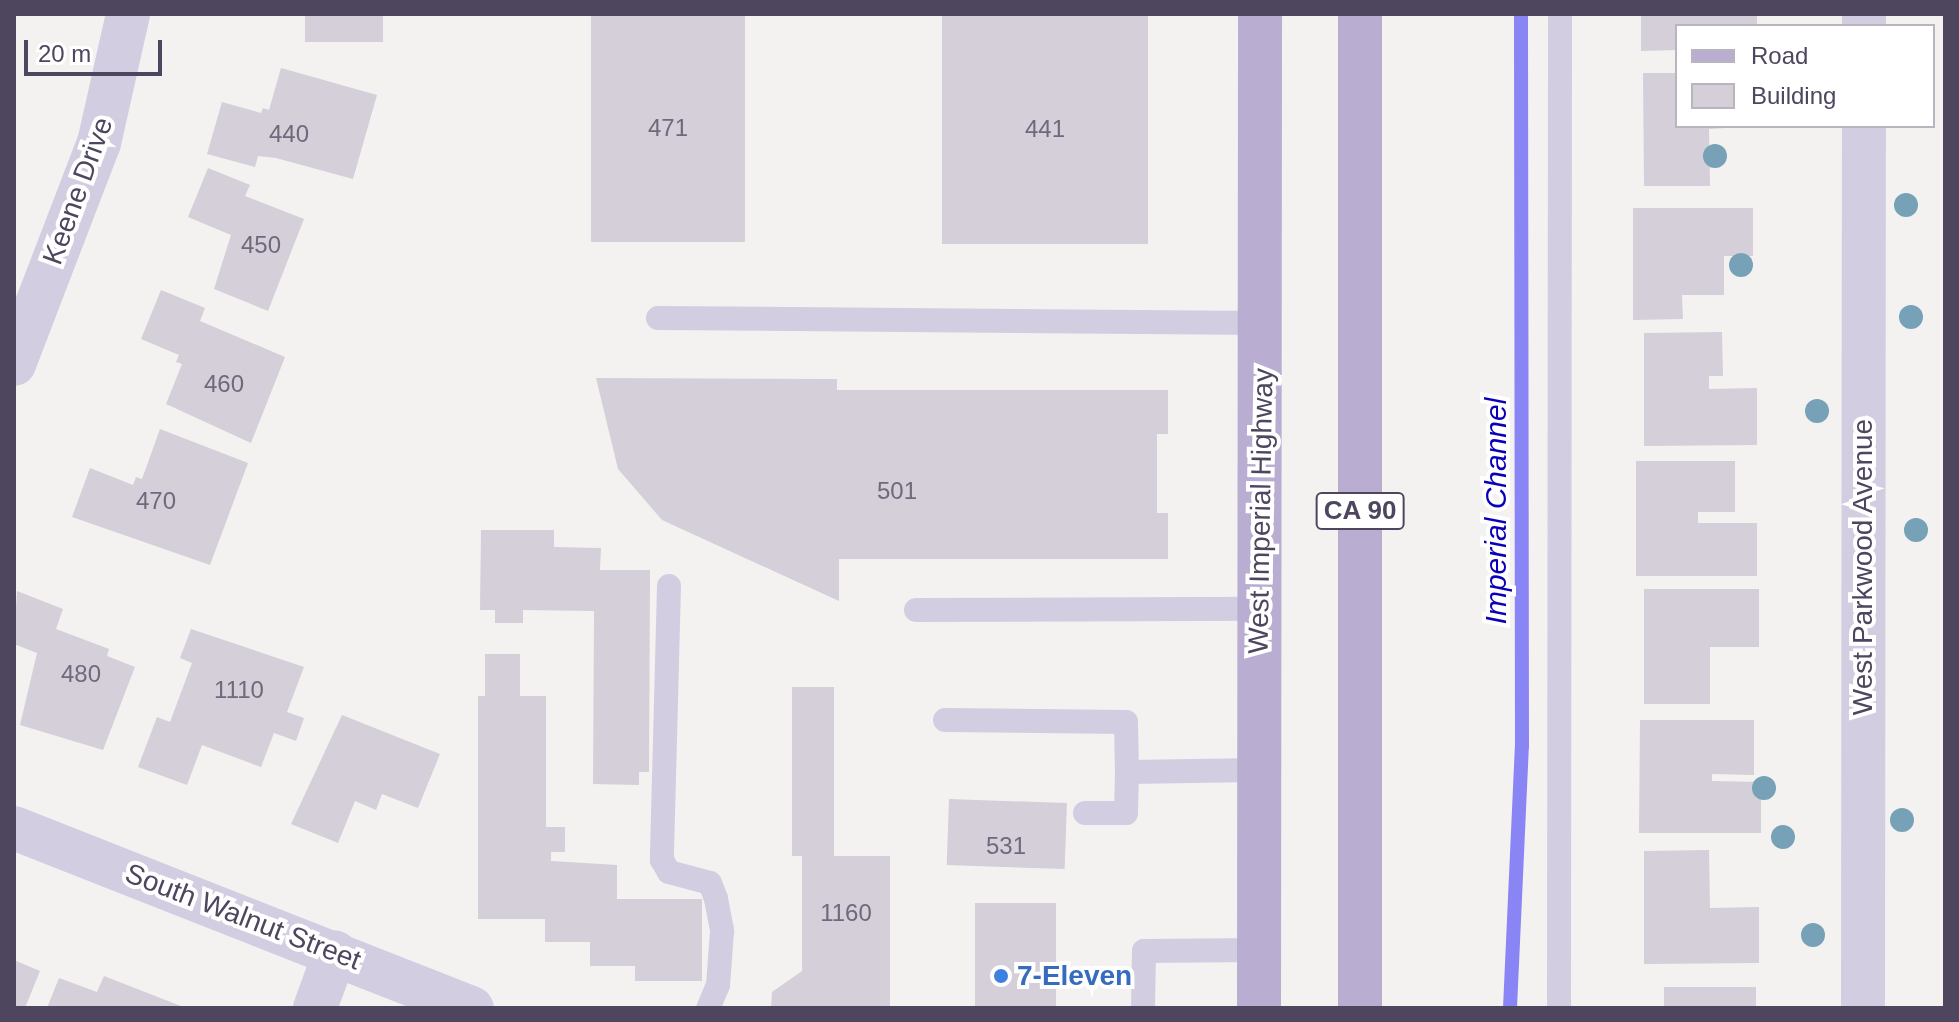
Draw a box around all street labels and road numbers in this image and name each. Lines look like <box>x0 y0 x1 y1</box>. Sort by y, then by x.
street label: Keene Drive <box>36 113 120 269</box>
street label: West Imperial Highway <box>1242 368 1280 654</box>
street label: West Parkwood Avenue <box>1846 418 1880 716</box>
road number: CA 90 <box>1314 489 1406 533</box>
street label: South Walnut Street <box>120 857 366 977</box>

